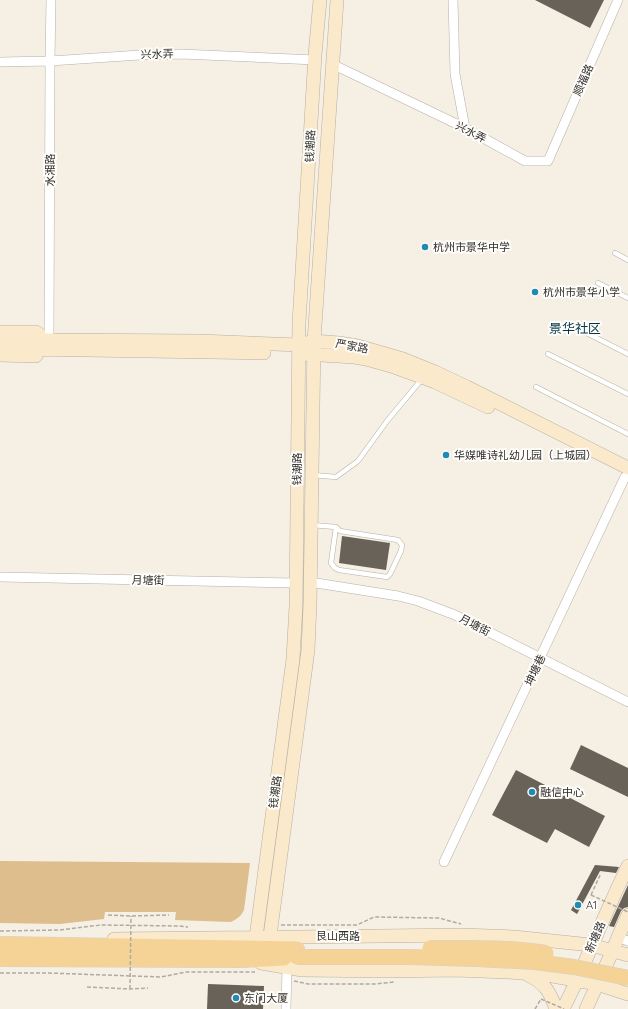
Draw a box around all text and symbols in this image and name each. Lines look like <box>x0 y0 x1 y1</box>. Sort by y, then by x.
street label: 兴水弄 <box>140 46 174 62</box>
street label: 顺福路 <box>570 62 596 98</box>
street label: 兴水弄 <box>453 118 489 146</box>
street label: 钱潮路 <box>302 129 318 163</box>
street label: 水湘路 <box>43 154 57 187</box>
place label: 杭州市景华中学 <box>433 240 510 254</box>
marker: 杭州市景华中学 <box>420 242 430 252</box>
place label: 杭州市景华小学 <box>543 285 620 299</box>
marker: 杭州市景华小学 <box>530 287 540 297</box>
district label: 景华社区 <box>549 320 601 336</box>
street label: 严家路 <box>335 336 369 356</box>
place label: 华媒唯诗礼幼儿园（上城园） <box>454 448 597 462</box>
marker: 华媒唯诗礼幼儿园（上城园） <box>441 450 451 460</box>
street label: 钱潮路 <box>290 452 304 486</box>
street label: 月塘街 <box>131 573 165 587</box>
street label: 月塘街 <box>457 611 493 639</box>
street label: 坤塘巷 <box>522 652 548 688</box>
street label: 钱潮路 <box>266 775 284 809</box>
place label: 融信中心 <box>540 785 584 799</box>
marker: 融信中心 <box>527 787 537 797</box>
place label: A1 <box>586 898 597 912</box>
marker: A1 <box>573 900 583 910</box>
street label: 新塘路 <box>582 919 608 955</box>
street label: 艮山西路 <box>316 929 360 943</box>
place label: 东门大厦 <box>244 991 288 1005</box>
marker: 东门大厦 <box>231 993 241 1003</box>

